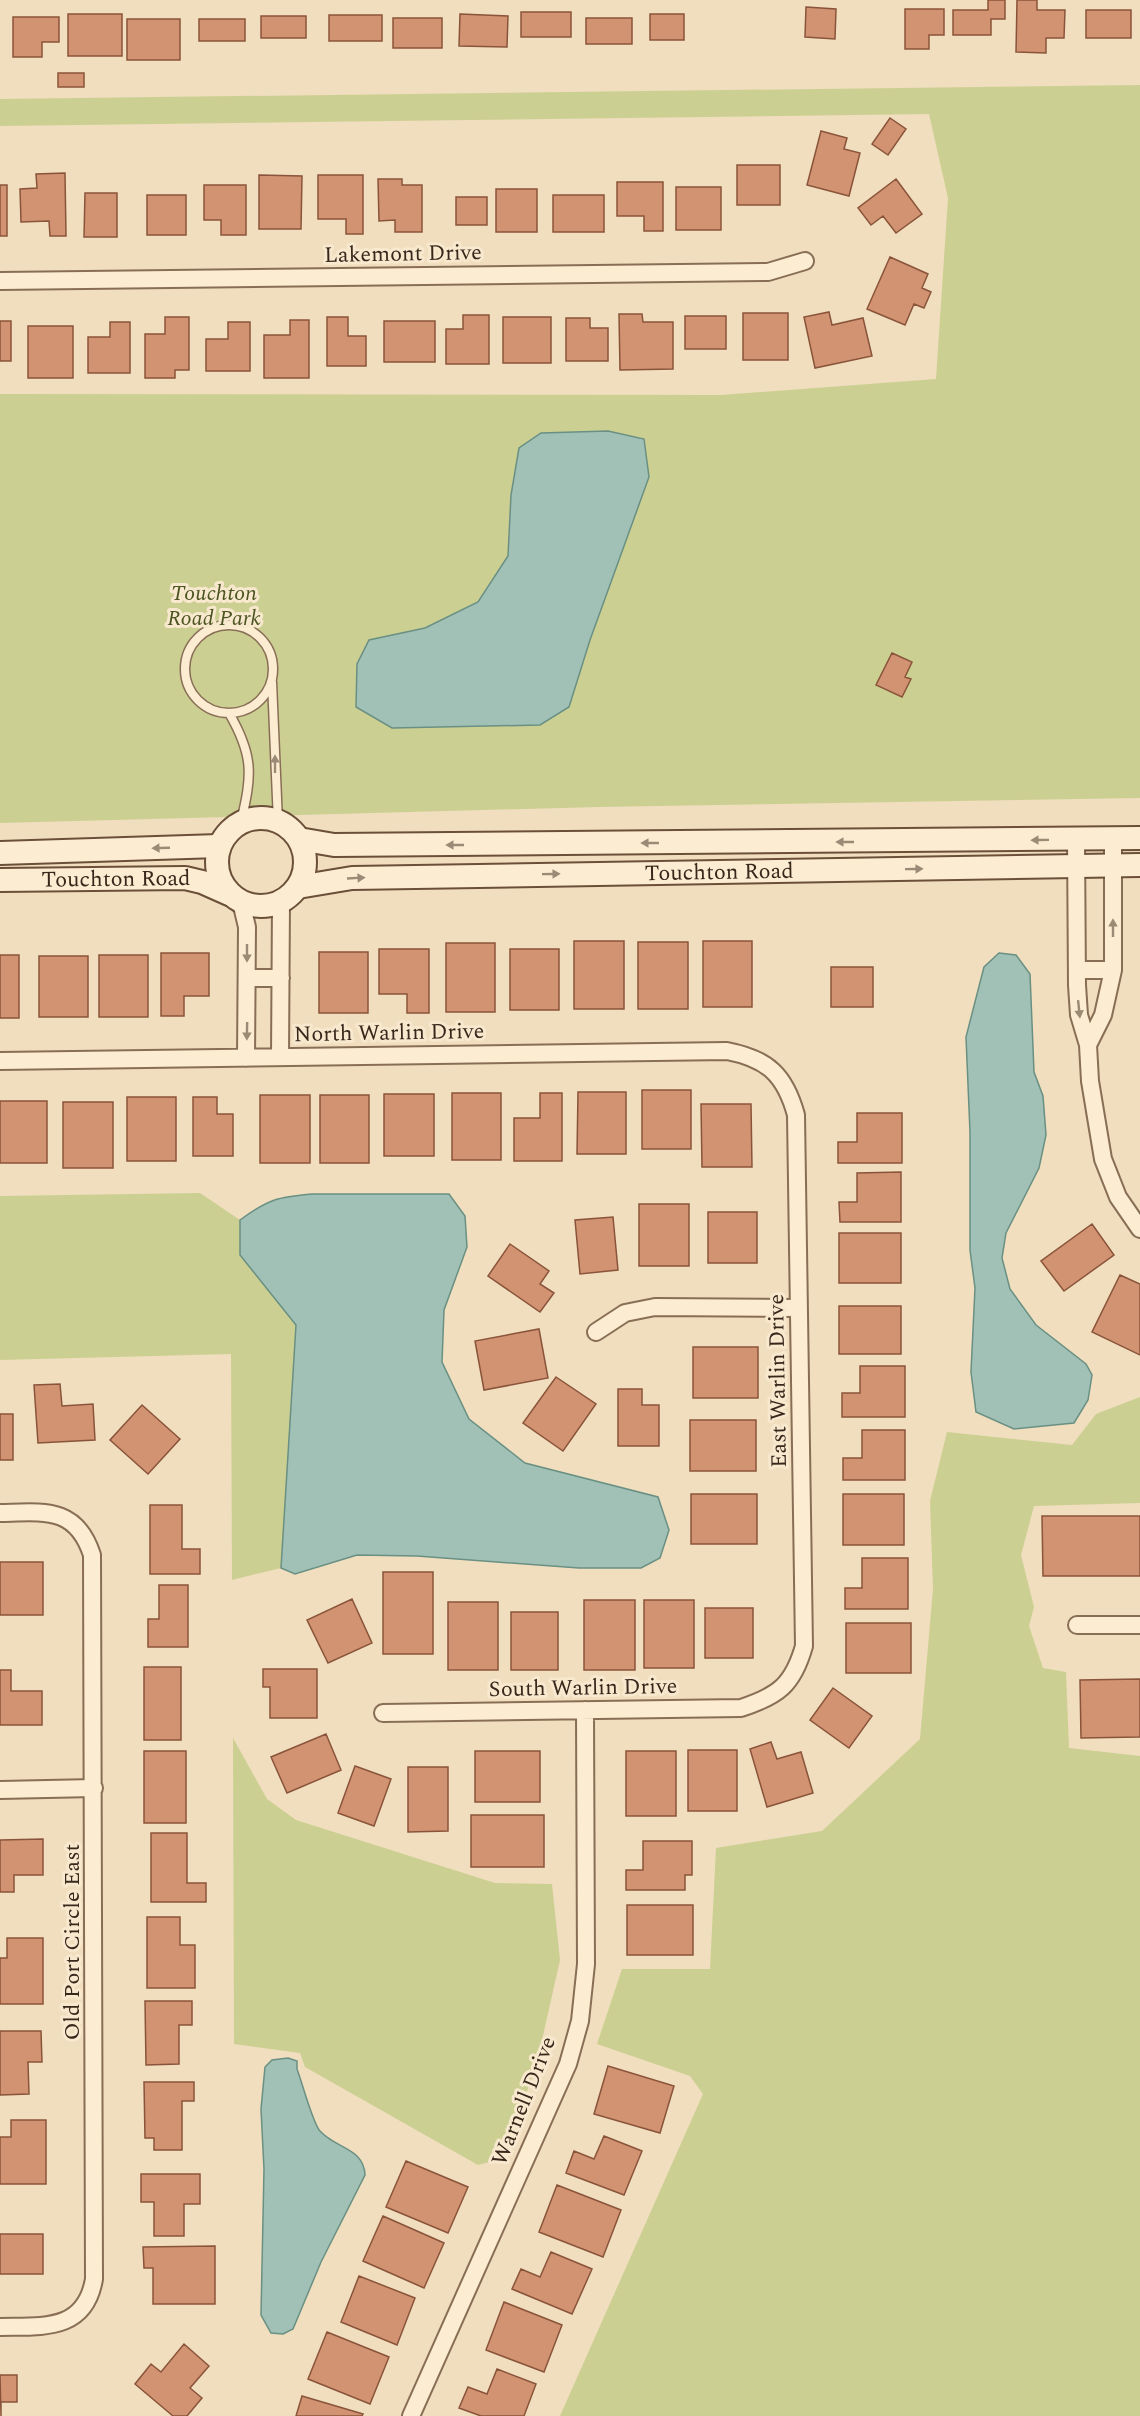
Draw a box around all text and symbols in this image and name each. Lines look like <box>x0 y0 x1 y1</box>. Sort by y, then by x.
street label: Lakemont Drive <box>324 236 482 272</box>
park label: Touchton Road Park <box>167 577 261 635</box>
one-way arrow <box>270 755 280 774</box>
one-way arrow <box>1030 835 1049 845</box>
one-way arrow <box>835 837 854 846</box>
one-way arrow <box>640 838 659 848</box>
one-way arrow <box>445 840 464 849</box>
one-way arrow <box>151 844 170 853</box>
street label: Touchton Road <box>644 854 794 890</box>
street label: Touchton Road <box>41 861 191 896</box>
one-way arrow <box>904 864 923 874</box>
one-way arrow <box>541 869 560 879</box>
one-way arrow <box>346 874 365 883</box>
one-way arrow <box>1108 918 1118 937</box>
one-way arrow <box>242 943 252 962</box>
one-way arrow <box>1074 999 1084 1018</box>
street label: North Warlin Drive <box>293 1015 485 1051</box>
one-way arrow <box>242 1021 251 1040</box>
street label: East Warlin Drive <box>760 1294 796 1468</box>
street label: South Warlin Drive <box>488 1670 678 1706</box>
street label: Old Port Circle East <box>56 1844 89 2040</box>
street label: Warnell Drive <box>483 2032 565 2170</box>

